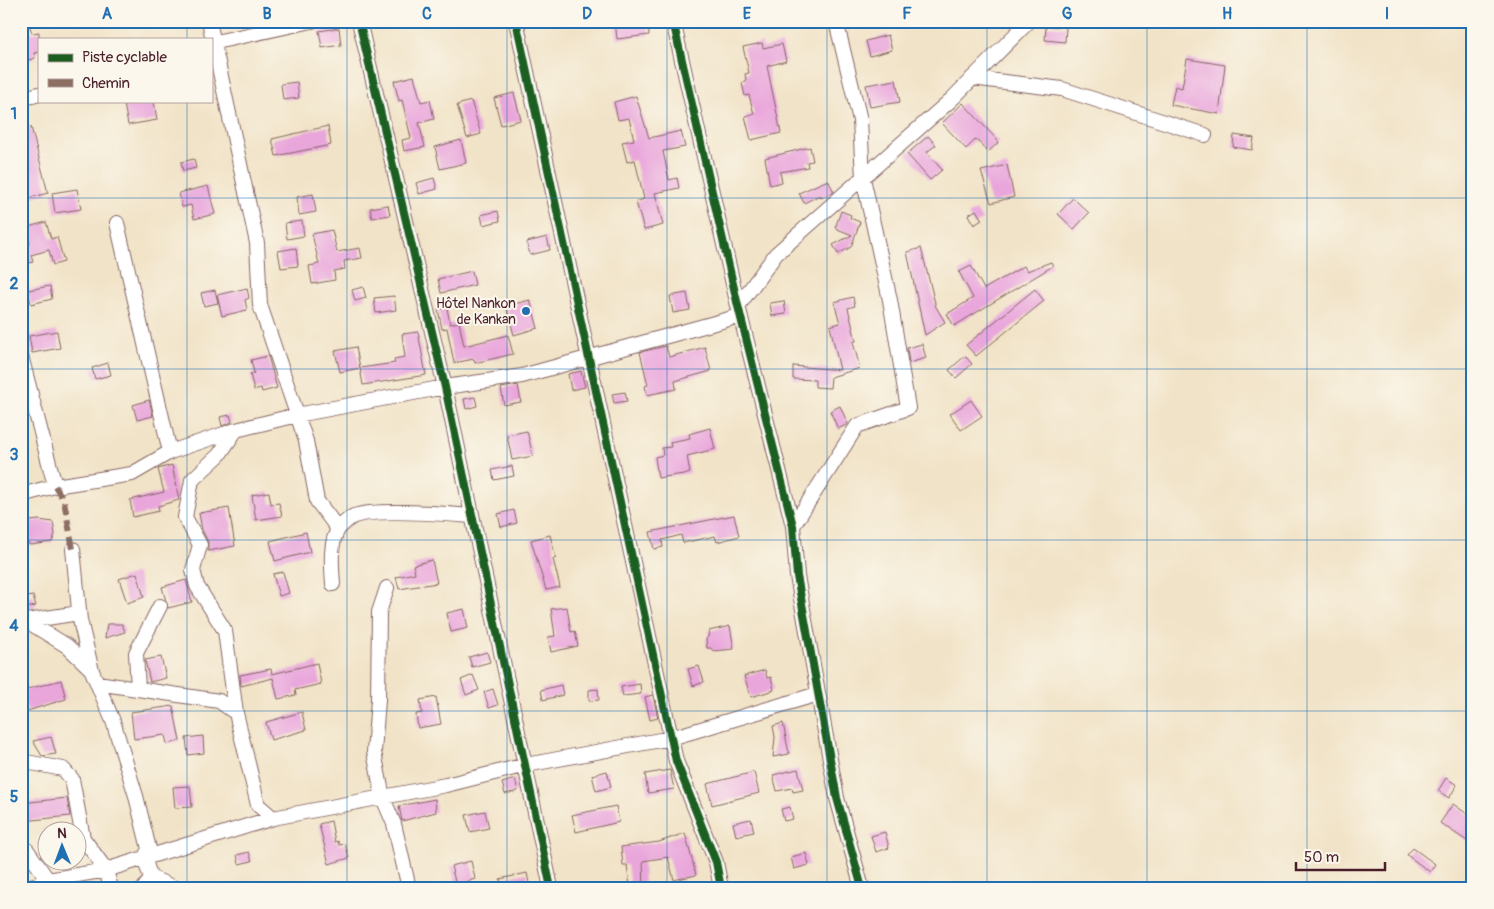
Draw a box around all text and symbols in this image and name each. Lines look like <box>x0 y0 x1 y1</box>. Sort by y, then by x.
text: A <box>102 4 113 24</box>
text: B <box>262 4 272 24</box>
text: C <box>422 4 432 24</box>
text: D <box>582 4 592 24</box>
text: E <box>743 4 752 24</box>
text: F <box>902 4 912 24</box>
text: G <box>1062 4 1073 24</box>
text: H <box>1222 4 1232 24</box>
text: I <box>1385 4 1389 24</box>
legend <box>38 38 212 102</box>
text: Piste cyclable <box>82 48 167 67</box>
text: Chemin <box>82 74 130 93</box>
text: 1 <box>11 104 17 124</box>
text: 2 <box>10 274 19 294</box>
place label: Hôtel Nankon de Kankan <box>436 295 516 328</box>
marker: Hôtel Nankon de Kankan <box>520 305 532 317</box>
text: 3 <box>10 445 19 465</box>
text: 4 <box>9 616 19 636</box>
text: 5 <box>10 787 19 807</box>
north arrow <box>38 822 88 872</box>
text: N <box>57 825 67 842</box>
scale bar <box>1296 839 1385 871</box>
text: 50 m <box>1304 848 1339 867</box>

